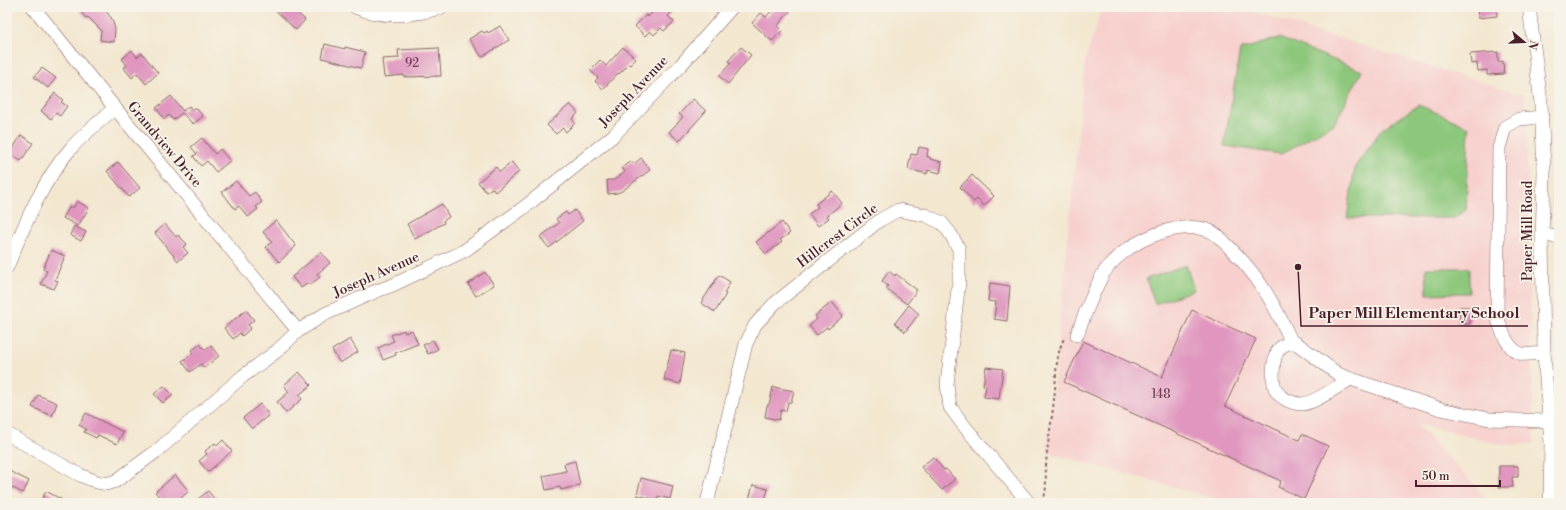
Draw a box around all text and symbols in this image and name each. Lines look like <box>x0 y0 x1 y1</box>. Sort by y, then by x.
north arrow <box>1504 22 1544 62</box>
text: N <box>1524 39 1541 52</box>
street label: Joseph Avenue <box>594 52 672 132</box>
house number: 92 <box>405 56 419 71</box>
street label: Grandview Drive <box>123 98 205 191</box>
street label: Paper Mill Road <box>1519 181 1537 281</box>
street label: Hillcrest Circle <box>794 200 882 272</box>
street label: Joseph Avenue <box>330 248 422 302</box>
callout: Paper Mill Elementary School <box>1301 299 1528 326</box>
text: Paper Mill Elementary School <box>1309 304 1519 323</box>
house number: 148 <box>1151 387 1171 402</box>
scale bar <box>1416 462 1500 488</box>
text: 50 m <box>1422 469 1450 484</box>

